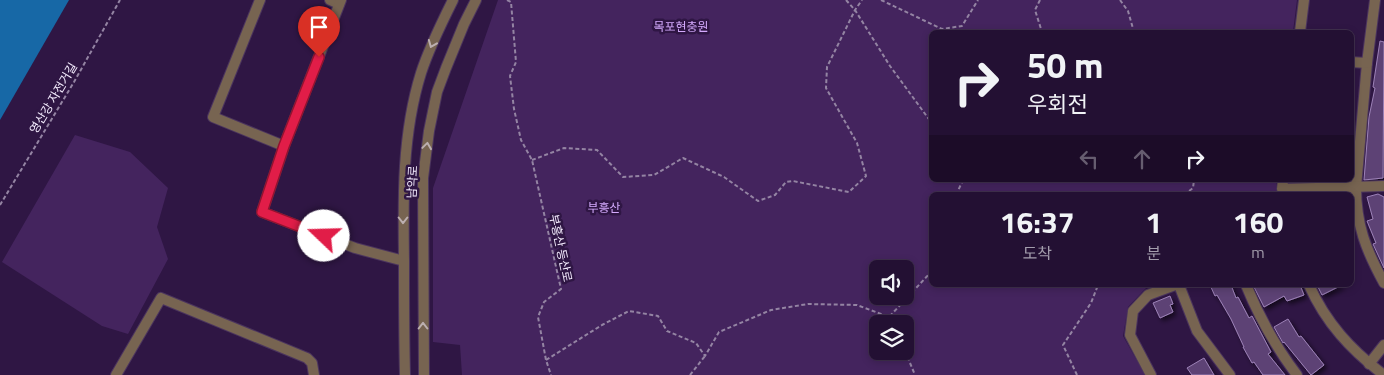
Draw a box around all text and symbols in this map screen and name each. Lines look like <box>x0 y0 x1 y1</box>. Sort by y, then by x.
pin <box>298 6 340 57</box>
icon: arrive <box>305 13 333 41</box>
park label: 목포현충원 <box>653 17 709 36</box>
text: 50 m <box>1027 38 1103 92</box>
one-way arrow <box>428 39 439 48</box>
icon: right <box>944 50 1009 115</box>
street label: 영산강 자전거길 <box>24 59 82 137</box>
text: 우회전 <box>1027 87 1088 121</box>
one-way arrow <box>421 142 432 150</box>
icon: left <box>1075 145 1103 173</box>
icon: ahead <box>1128 145 1156 173</box>
icon: right <box>1181 145 1209 173</box>
street label: 남악로 <box>402 165 422 199</box>
park label: 부흥산 <box>587 198 621 217</box>
text: 16:37 <box>1000 199 1075 245</box>
text: 1 <box>1145 199 1162 245</box>
text: 160 <box>1233 199 1283 245</box>
position arrow <box>297 209 349 261</box>
street label: 부흥산 등산로 <box>545 212 577 284</box>
one-way arrow <box>398 217 408 225</box>
text: m <box>1251 240 1265 264</box>
text: 도착 <box>1022 241 1052 265</box>
text: 분 <box>1146 241 1161 265</box>
map controls <box>869 260 914 360</box>
button: sound <box>869 260 914 305</box>
button: layers <box>869 315 914 360</box>
one-way arrow <box>418 322 428 330</box>

